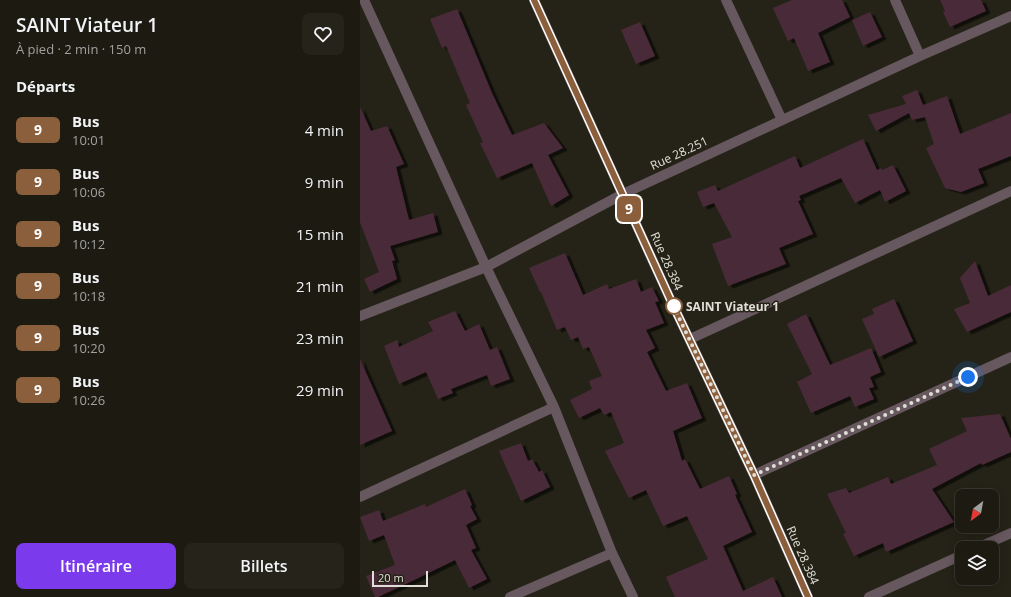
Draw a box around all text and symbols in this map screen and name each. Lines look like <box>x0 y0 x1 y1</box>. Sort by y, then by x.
text: SAINT Viateur 1 <box>16 12 158 38</box>
button: heart <box>302 13 344 55</box>
text: À pied · 2 min · 150 m <box>16 40 146 58</box>
text: Départs <box>16 76 75 96</box>
text: Bus <box>72 111 99 131</box>
text: 9 <box>34 120 42 139</box>
text: 4 min <box>305 120 344 140</box>
text: 10:01 <box>72 131 105 149</box>
street label: Rue 28.251 <box>647 132 711 174</box>
text: Bus <box>72 163 99 183</box>
text: 9 <box>34 172 42 191</box>
text: 9 min <box>305 172 344 192</box>
text: 10:06 <box>72 183 105 201</box>
line badge: 9 <box>616 196 642 222</box>
text: 9 <box>625 199 633 218</box>
text: Bus <box>72 215 99 235</box>
text: 9 <box>34 224 42 243</box>
text: 15 min <box>296 224 344 244</box>
street label: Rue 28.384 <box>647 229 687 293</box>
text: 10:12 <box>72 235 105 253</box>
text: Bus <box>72 267 99 287</box>
text: 9 <box>34 276 42 295</box>
text: 21 min <box>296 276 344 296</box>
text: 10:18 <box>72 287 105 305</box>
marker: SAINT Viateur 1 <box>665 297 683 315</box>
place label: SAINT Viateur 1 <box>686 298 779 315</box>
text: Bus <box>72 319 99 339</box>
text: 9 <box>34 328 42 347</box>
text: 23 min <box>296 328 344 348</box>
text: 10:20 <box>72 339 105 357</box>
your location <box>958 367 978 387</box>
text: Bus <box>72 371 99 391</box>
text: 9 <box>34 380 42 399</box>
text: 29 min <box>296 380 344 400</box>
text: 10:26 <box>72 391 105 409</box>
north arrow <box>955 489 999 533</box>
map controls <box>955 489 999 585</box>
street label: Rue 28.384 <box>783 523 823 587</box>
button: layers <box>955 541 999 585</box>
button: Itinéraire <box>16 543 176 589</box>
button: Billets <box>184 543 344 589</box>
scale bar <box>372 569 428 588</box>
text: 20 m <box>378 570 404 585</box>

